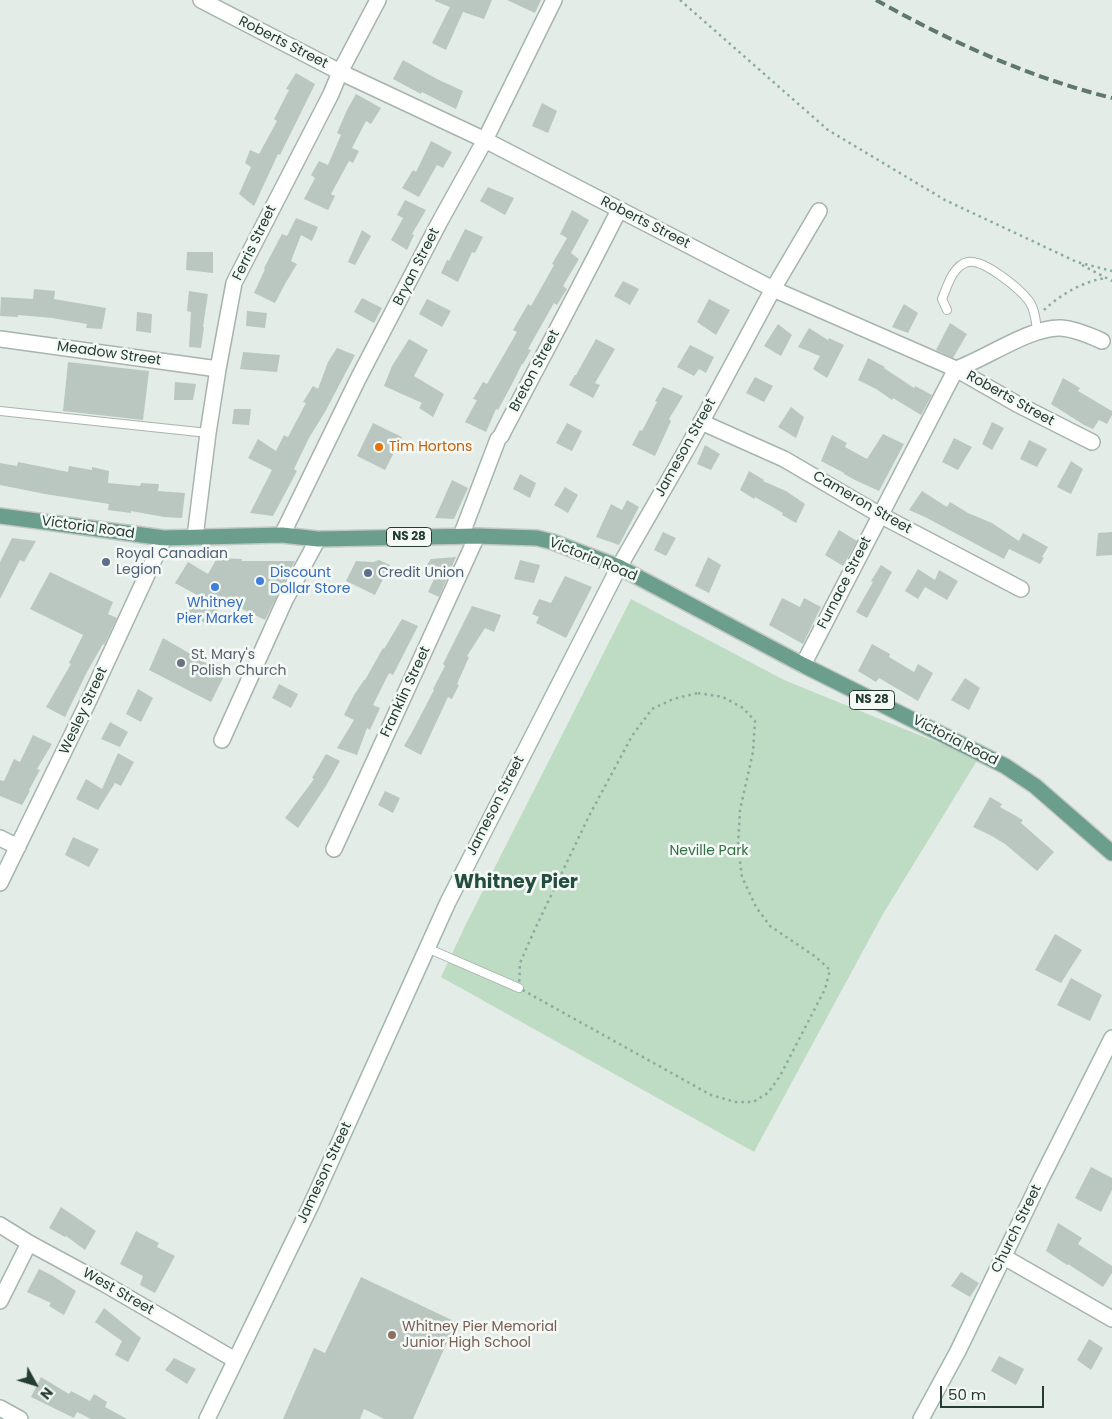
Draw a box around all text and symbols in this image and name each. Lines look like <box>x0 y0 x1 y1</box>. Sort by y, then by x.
street label: Roberts Street <box>236 13 330 73</box>
street label: Roberts Street <box>598 193 692 253</box>
street label: Ferris Street <box>230 203 280 283</box>
street label: Bryan Street <box>390 225 444 309</box>
street label: Breton Street <box>506 327 564 415</box>
street label: Meadow Street <box>56 338 162 370</box>
street label: Roberts Street <box>963 368 1057 430</box>
street label: Jameson Street <box>652 396 720 500</box>
place label: Tim Hortons <box>389 439 472 455</box>
marker: Tim Hortons <box>373 441 385 453</box>
street label: Cameron Street <box>810 468 914 538</box>
street label: Victoria Road <box>40 513 136 543</box>
road number: NS 28 <box>386 528 432 546</box>
street label: Furnace Street <box>814 534 876 632</box>
street label: Victoria Road <box>546 535 640 585</box>
place label: Royal Canadian Legion <box>116 546 228 578</box>
marker: Royal Canadian Legion <box>100 556 112 568</box>
place label: Discount Dollar Store <box>270 565 350 598</box>
place label: Credit Union <box>378 565 464 581</box>
marker: Credit Union <box>362 567 374 579</box>
marker: Discount Dollar Store <box>254 575 266 587</box>
marker: Whitney Pier Market <box>209 581 221 593</box>
place label: Whitney Pier Market <box>177 595 253 628</box>
street label: Franklin Street <box>378 644 434 740</box>
place label: St. Mary's Polish Church <box>191 647 286 680</box>
marker: St. Mary's Polish Church <box>175 657 187 669</box>
street label: Wesley Street <box>56 665 112 757</box>
road number: NS 28 <box>850 690 894 710</box>
street label: Victoria Road <box>909 712 1001 770</box>
street label: Jameson Street <box>464 753 528 859</box>
park label: Neville Park <box>669 843 749 859</box>
district label: Whitney Pier <box>454 872 578 894</box>
street label: Jameson Street <box>294 1120 356 1226</box>
street label: Church Street <box>988 1182 1046 1276</box>
street label: West Street <box>79 1265 157 1319</box>
place label: Whitney Pier Memorial Junior High School <box>402 1319 557 1351</box>
marker: Whitney Pier Memorial Junior High School <box>386 1329 398 1341</box>
north arrow <box>10 1359 60 1409</box>
scale bar <box>942 1376 1046 1408</box>
text: N <box>36 1383 58 1404</box>
text: 50 m <box>948 1384 986 1405</box>

